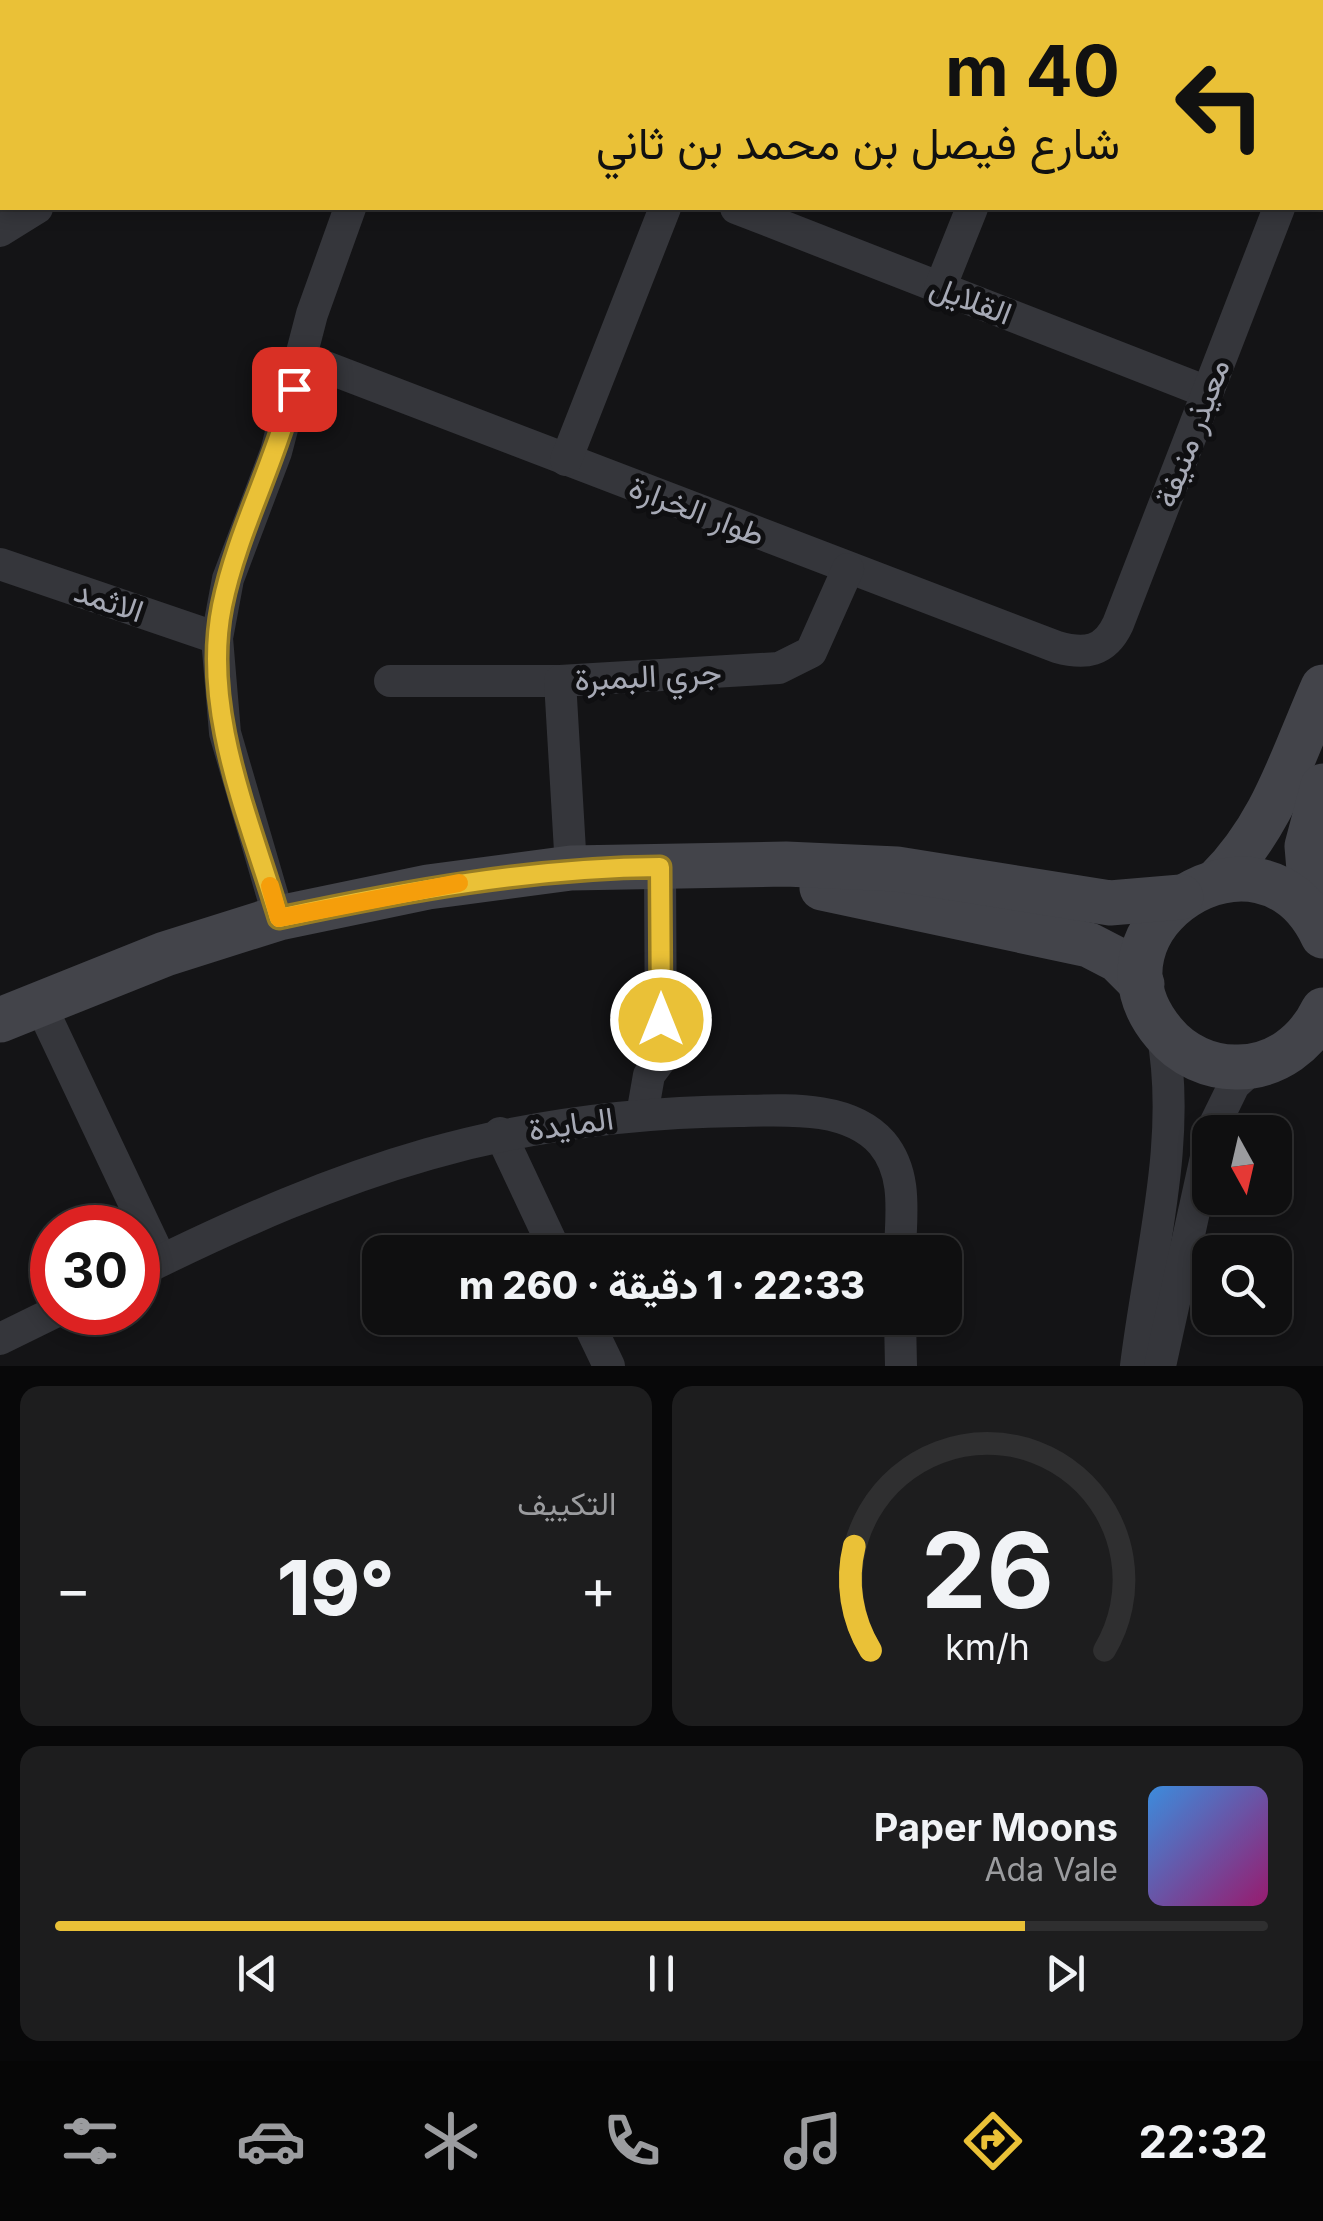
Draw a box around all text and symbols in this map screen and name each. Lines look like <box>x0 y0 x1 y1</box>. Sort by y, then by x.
text: 40 m <box>945 28 1120 113</box>
icon: left <box>1155 40 1285 170</box>
text: شارع فيصل بن محمد بن ثاني <box>596 115 1120 170</box>
street label: القلايل <box>925 266 1018 333</box>
pin <box>252 347 337 432</box>
street label: معيذر منيفة <box>1145 353 1239 513</box>
icon: arrive <box>267 362 322 417</box>
street label: طوار الخرارة <box>624 467 770 555</box>
street label: الاثمد <box>69 571 149 630</box>
street label: جري البمبرة <box>573 652 723 706</box>
position arrow <box>609 968 713 1072</box>
street label: المايدة <box>526 1098 616 1149</box>
north arrow <box>1192 1115 1292 1215</box>
map controls <box>1192 1115 1292 1335</box>
speed limit sign: 30 <box>30 1205 160 1335</box>
button: search <box>1192 1235 1292 1335</box>
text: 22:33 · 1 دقيقة · 260 m <box>459 1262 865 1308</box>
text: التكييف <box>517 1484 617 1523</box>
text: 26 <box>921 1507 1054 1633</box>
text: 19° <box>277 1542 394 1633</box>
text: − <box>55 1556 91 1622</box>
text: + <box>580 1556 617 1622</box>
text: km/h <box>945 1625 1030 1669</box>
text: Paper Moons <box>874 1804 1118 1850</box>
text: Ada Vale <box>985 1850 1118 1889</box>
icon: previous <box>230 1946 285 2001</box>
icon: pause <box>634 1946 689 2001</box>
icon: next <box>1038 1946 1093 2001</box>
icon: filters <box>55 2106 125 2176</box>
icon: car <box>236 2106 306 2176</box>
icon: climate <box>416 2106 486 2176</box>
icon: phone <box>597 2106 667 2176</box>
icon: music <box>778 2106 848 2176</box>
icon: directions <box>958 2106 1028 2176</box>
text: 22:32 <box>1139 2114 1268 2169</box>

